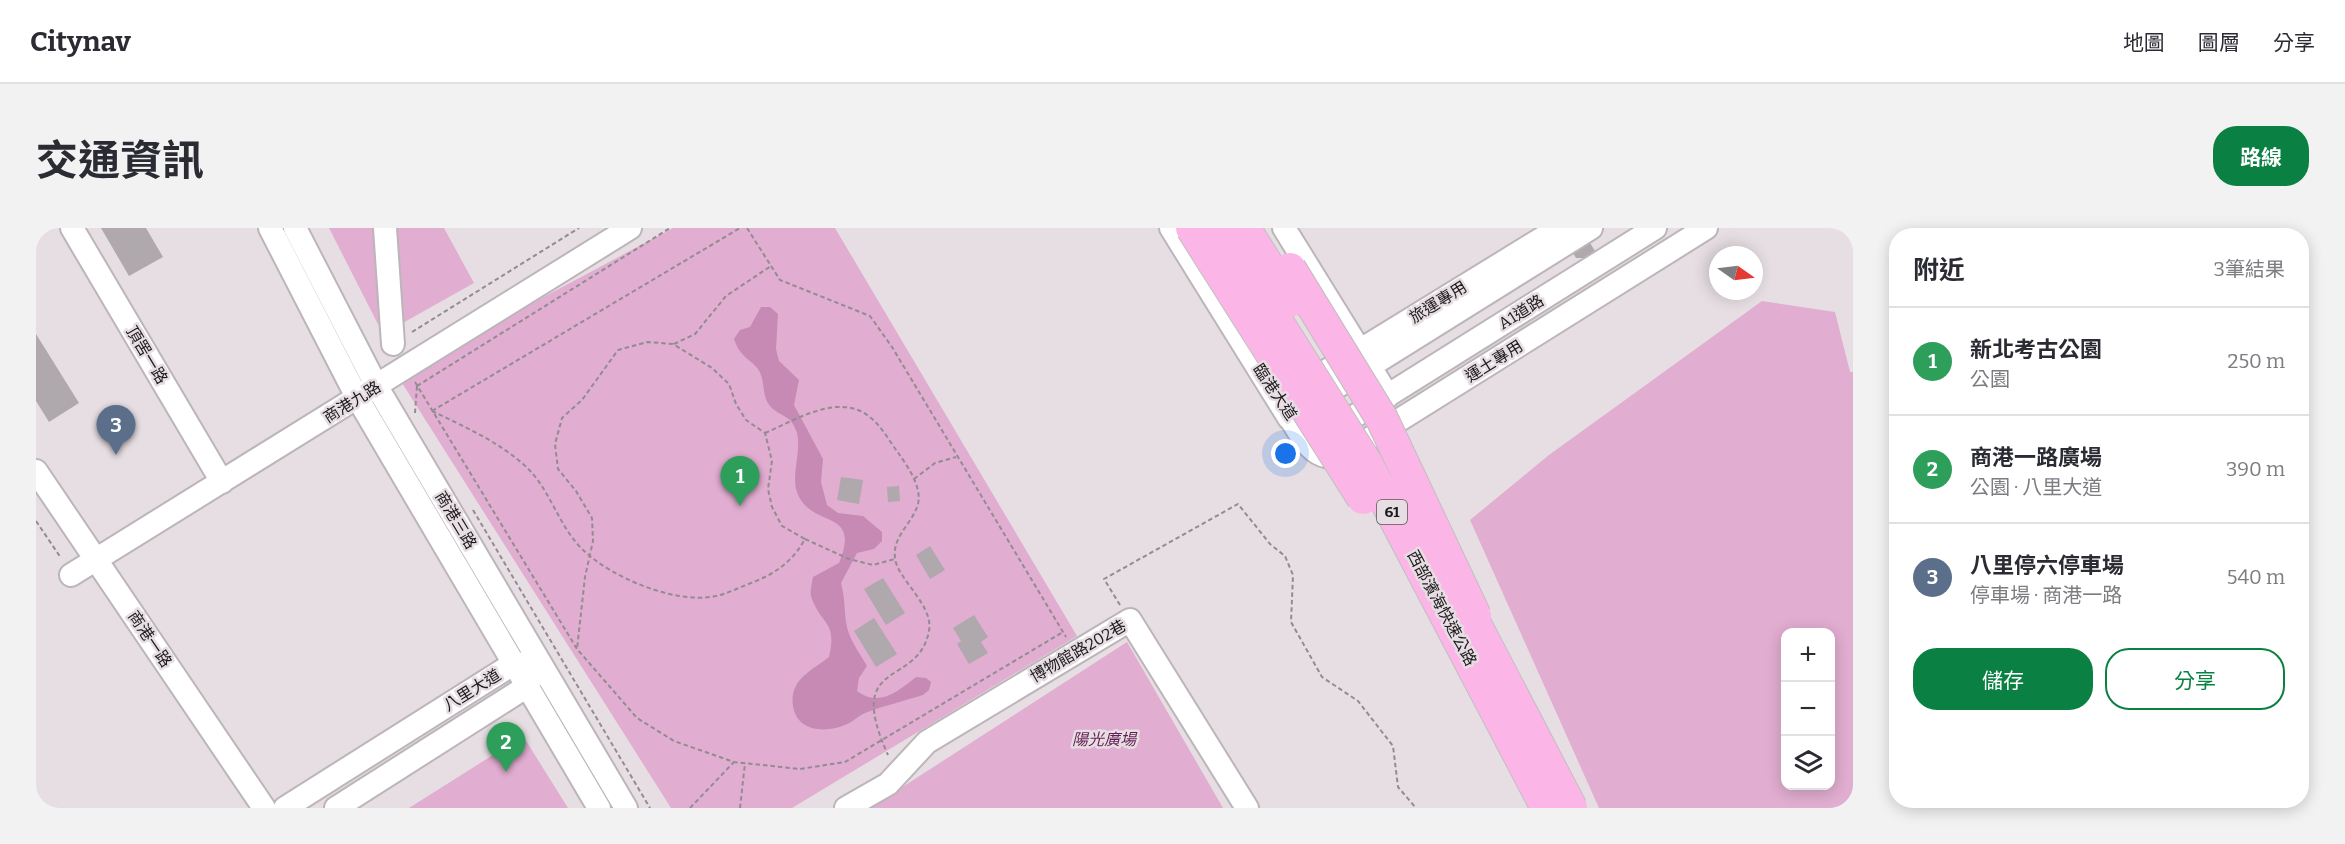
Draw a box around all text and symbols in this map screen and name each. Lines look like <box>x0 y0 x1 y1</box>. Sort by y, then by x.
text: Citynav <box>30 25 131 58</box>
text: 地圖 <box>2123 30 2165 56</box>
text: 圖層 <box>2198 30 2240 56</box>
text: 分享 <box>2273 30 2315 56</box>
button: 路線 <box>2213 126 2309 186</box>
text: 交通資訊 <box>36 136 204 186</box>
north arrow <box>1709 246 1763 300</box>
text: 附近 <box>1913 255 1965 286</box>
text: 3筆結果 <box>2214 257 2285 281</box>
street label: 旅運專用 <box>1406 277 1470 327</box>
street label: A1道路 <box>1495 291 1547 333</box>
street label: 頂罟一路 <box>122 323 172 387</box>
street label: 運土專用 <box>1462 336 1526 386</box>
text: 新北考古公園 <box>1970 336 2102 363</box>
text: 1 <box>1928 349 1937 373</box>
text: 250 m <box>2228 349 2285 373</box>
street label: 臨港大道 <box>1249 360 1301 424</box>
text: 公園 <box>1970 367 2010 391</box>
street label: 商港九路 <box>320 377 384 427</box>
pin: 3 <box>96 406 136 455</box>
your location <box>1271 439 1300 468</box>
text: 商港一路廣場 <box>1970 444 2102 471</box>
pin: 1 <box>720 456 760 506</box>
text: 2 <box>1927 457 1938 481</box>
text: 390 m <box>2226 457 2285 481</box>
text: 公園 · 八里大道 <box>1970 475 2102 499</box>
street label: 商港三路 <box>431 488 481 552</box>
road number: 61 <box>1377 500 1407 524</box>
street label: 西部濱海快速公路 <box>1404 547 1480 669</box>
text: 八里停六停車場 <box>1970 552 2124 579</box>
text: 3 <box>1927 565 1938 589</box>
text: 540 m <box>2227 565 2285 589</box>
text: 停車場 · 商港一路 <box>1970 583 2122 607</box>
street label: 商港一路 <box>124 607 176 671</box>
street label: 博物館路202巷 <box>1027 616 1129 686</box>
map controls <box>1781 628 1835 790</box>
button: + <box>1781 628 1835 682</box>
button: 儲存 <box>1913 648 2093 710</box>
button: 分享 <box>2105 648 2285 710</box>
street label: 八里大道 <box>440 665 504 715</box>
button: − <box>1781 682 1835 736</box>
pin: 2 <box>486 722 526 772</box>
park label: 陽光廣場 <box>1072 730 1138 749</box>
button: layers <box>1781 736 1835 790</box>

